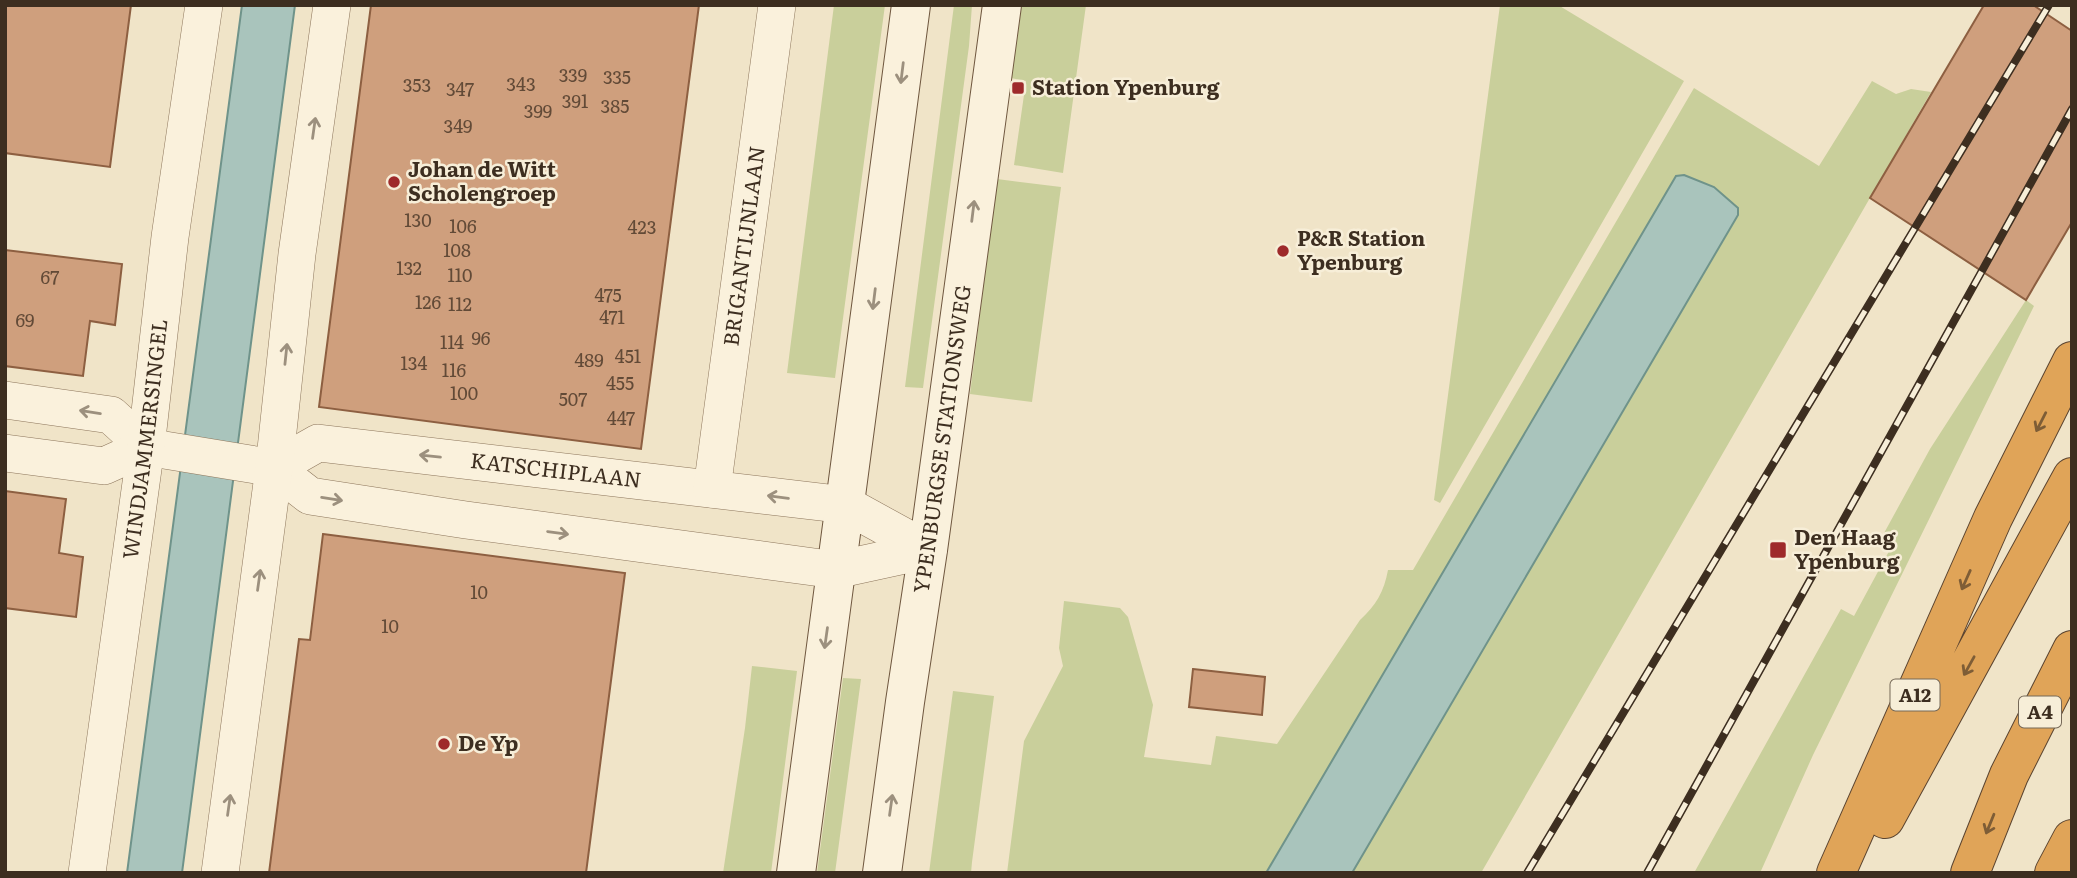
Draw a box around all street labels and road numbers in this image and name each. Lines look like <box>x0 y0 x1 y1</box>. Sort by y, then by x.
street label: BRIGANTIJNLAAN <box>713 144 771 348</box>
street label: YPENBURGSE STATIONSWEG <box>904 283 977 595</box>
street label: WINDJAMMERSINGEL <box>113 317 174 561</box>
street label: KATSCHIPLAAN <box>469 443 643 494</box>
road number: A12 <box>1890 680 1940 710</box>
road number: A4 <box>2019 696 2061 727</box>

